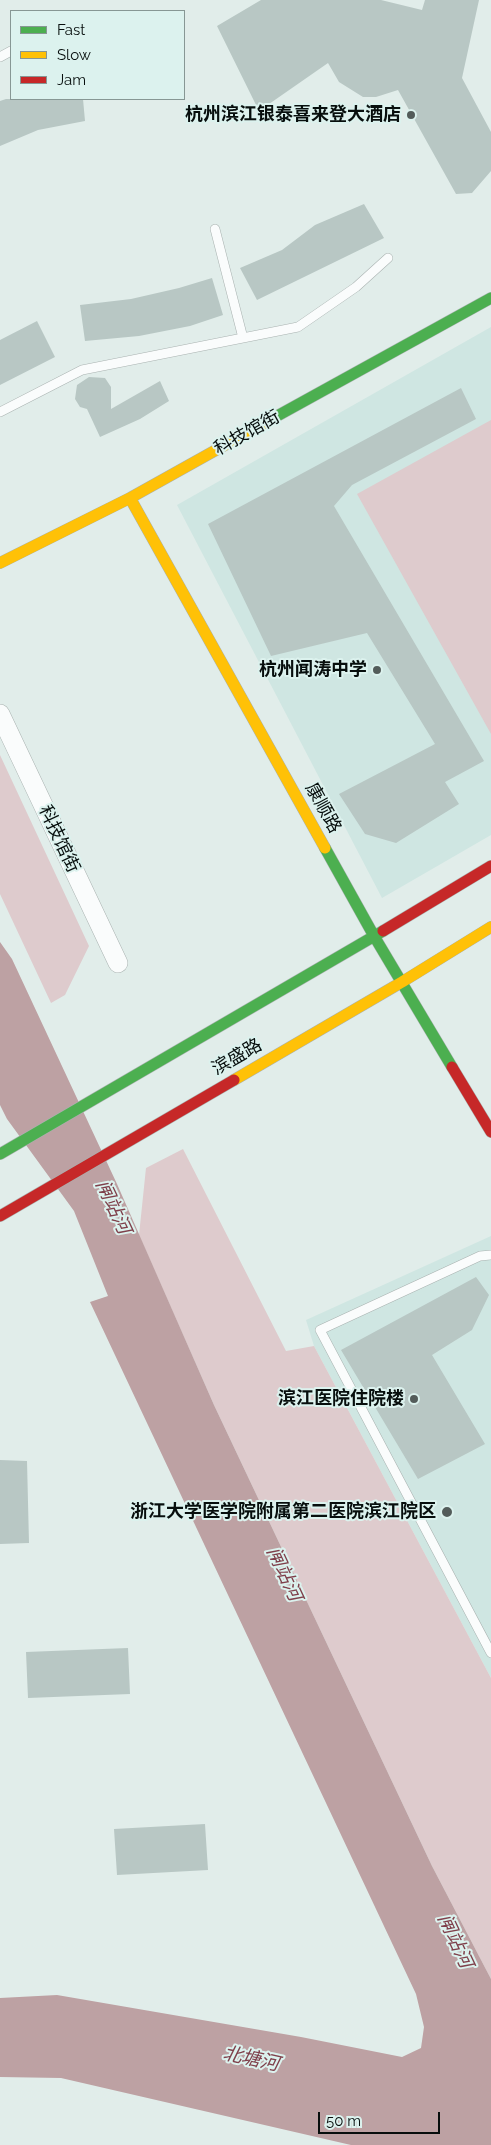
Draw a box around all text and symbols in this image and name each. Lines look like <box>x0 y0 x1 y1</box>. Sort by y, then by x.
legend <box>10 10 185 100</box>
text: Fast <box>57 21 85 39</box>
text: Slow <box>57 46 91 64</box>
text: Jam <box>57 71 86 89</box>
place label: 杭州滨江银泰喜来登大酒店 <box>185 104 401 126</box>
marker: 杭州滨江银泰喜来登大酒店 <box>405 109 417 121</box>
street label: 科技馆街 <box>210 406 284 460</box>
place label: 杭州闻涛中学 <box>259 659 367 681</box>
marker: 杭州闻涛中学 <box>371 664 383 676</box>
street label: 康顺路 <box>300 779 346 837</box>
street label: 科技馆街 <box>34 802 84 876</box>
street label: 滨盛路 <box>208 1034 266 1080</box>
water label: 闸站河 <box>91 1176 135 1238</box>
place label: 滨江医院住院楼 <box>278 1388 404 1410</box>
marker: 滨江医院住院楼 <box>408 1393 420 1405</box>
place label: 浙江大学医学院附属第二医院滨江院区 <box>130 1501 436 1523</box>
marker: 浙江大学医学院附属第二医院滨江院区 <box>440 1505 454 1519</box>
water label: 闸站河 <box>262 1543 306 1605</box>
water label: 闸站河 <box>433 1910 477 1972</box>
water label: 北塘河 <box>221 2042 281 2076</box>
scale bar <box>321 2102 444 2134</box>
text: 50 m <box>326 2112 361 2130</box>

